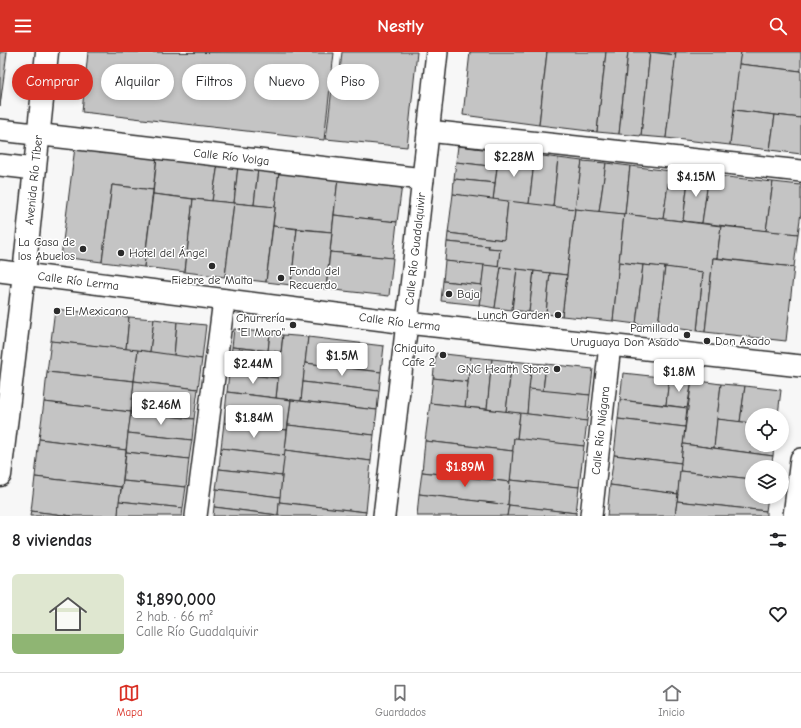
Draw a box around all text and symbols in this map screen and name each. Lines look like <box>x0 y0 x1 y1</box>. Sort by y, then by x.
icon: menu <box>12 15 34 37</box>
icon: search <box>767 15 789 37</box>
text: Nestly <box>377 16 424 37</box>
chip: Comprar <box>12 64 93 100</box>
chip: Alquilar <box>101 64 174 100</box>
chip: Filtros <box>182 64 246 100</box>
chip: Nuevo <box>254 64 319 100</box>
chip: Piso <box>327 64 379 100</box>
street label: Avenida Río Tíber <box>22 134 45 226</box>
pin: $2.28M <box>481 144 547 178</box>
street label: Calle Río Volga <box>193 145 270 168</box>
text: $2.28M <box>494 149 534 164</box>
pin: $4.15M <box>663 164 729 198</box>
text: $4.15M <box>677 169 715 184</box>
street label: Calle Río Guadalquivir <box>402 192 428 306</box>
place label: La Casa de los Abuelos <box>18 235 75 263</box>
marker: La Casa de los Abuelos <box>78 244 88 254</box>
place label: Hotel del Ángel <box>129 246 207 260</box>
marker: Hotel del Ángel <box>116 248 126 258</box>
marker: Fiebre de Malta <box>207 261 217 271</box>
place label: Fonda del Recuerdo <box>289 264 340 292</box>
street label: Calle Río Lerma <box>37 269 120 293</box>
place label: Fiebre de Malta <box>171 273 253 287</box>
marker: Fonda del Recuerdo <box>276 273 286 283</box>
place label: Baja <box>457 287 480 301</box>
marker: Baja <box>444 289 454 299</box>
place label: El Mexicano <box>65 304 128 318</box>
marker: El Mexicano <box>52 306 62 316</box>
place label: Lunch Garden <box>477 308 550 322</box>
street label: Calle Río Lerma <box>358 310 441 334</box>
marker: Lunch Garden <box>553 310 563 320</box>
place label: Churrería "El Moro" <box>236 311 285 339</box>
marker: Churrería "El Moro" <box>288 320 298 330</box>
place label: Pamillada Uruguaya Don Asado <box>570 321 679 349</box>
marker: Pamillada Uruguaya Don Asado <box>682 330 692 340</box>
place label: Don Asado <box>715 334 770 348</box>
marker: Don Asado <box>702 336 712 346</box>
place label: Chiquito Cafe 2 <box>394 341 435 369</box>
pin: $1.5M <box>314 343 370 377</box>
text: $1.5M <box>326 348 358 363</box>
marker: Chiquito Cafe 2 <box>438 350 448 360</box>
pin: $2.44M <box>220 351 286 385</box>
text: $2.44M <box>233 356 273 371</box>
pin: $1.8M <box>651 359 707 393</box>
place label: GNC Health Store <box>457 362 549 376</box>
marker: GNC Health Store <box>552 364 562 374</box>
text: $1.8M <box>663 364 695 379</box>
street label: Calle Río Niágara <box>589 385 612 476</box>
pin: $2.46M <box>128 392 194 426</box>
text: $2.46M <box>141 397 181 412</box>
pin: $1.84M <box>221 405 287 439</box>
map controls <box>745 408 789 504</box>
button: locate <box>745 408 789 452</box>
text: $1.84M <box>235 410 273 425</box>
pin: $1.89M <box>432 454 498 488</box>
text: $1.89M <box>445 459 485 474</box>
button: layers <box>745 460 789 504</box>
icon: filters <box>767 529 789 551</box>
text: 8 viviendas <box>12 531 92 550</box>
icon: home <box>44 590 92 638</box>
text: $1,890,000 <box>136 590 216 609</box>
icon: heart <box>767 603 789 625</box>
text: 2 hab. · 66 m² <box>136 609 213 624</box>
text: Calle Río Guadalquivir <box>136 624 258 639</box>
tab: Mapa <box>116 682 143 719</box>
tab: Guardados <box>375 682 426 719</box>
tab: Inicio <box>658 682 685 719</box>

